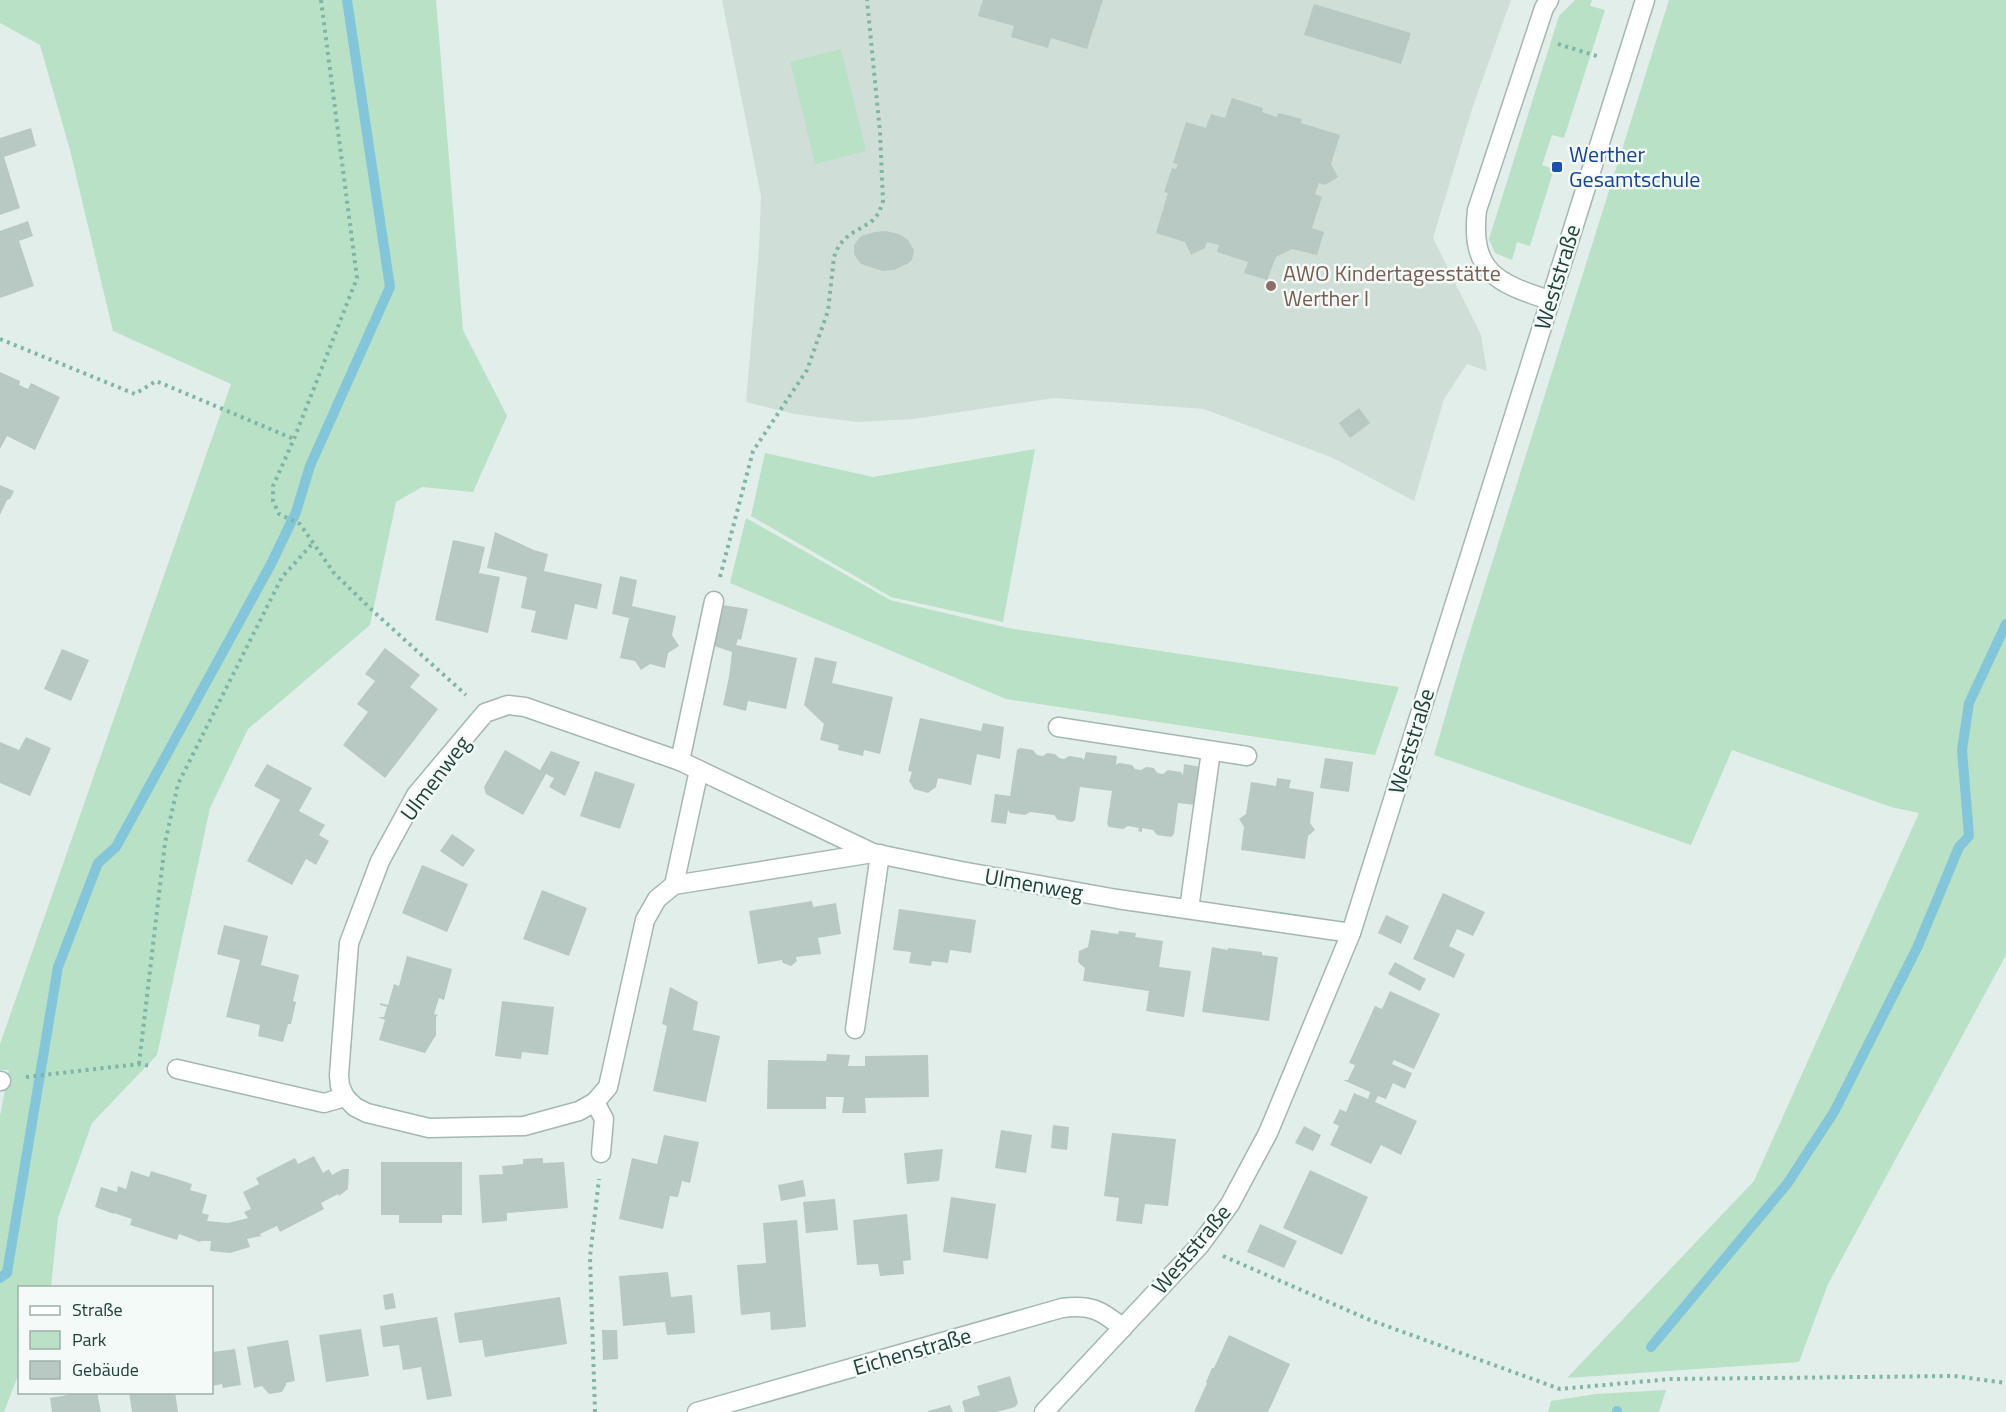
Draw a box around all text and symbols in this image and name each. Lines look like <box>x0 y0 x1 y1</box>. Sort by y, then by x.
place label: Werther Gesamtschule <box>1569 137 1700 196</box>
marker: Werther Gesamtschule <box>1550 160 1564 174</box>
street label: Weststraße <box>1525 220 1589 334</box>
place label: AWO Kindertagesstätte Werther I <box>1283 256 1501 315</box>
marker: AWO Kindertagesstätte Werther I <box>1264 279 1278 293</box>
street label: Weststraße <box>1379 684 1443 798</box>
street label: Ulmenweg <box>391 728 479 828</box>
street label: Ulmenweg <box>982 859 1086 909</box>
street label: Weststraße <box>1143 1197 1239 1301</box>
legend <box>18 1286 213 1394</box>
text: Straße <box>72 1296 123 1323</box>
street label: Eichenstraße <box>849 1318 975 1384</box>
text: Park <box>72 1326 107 1353</box>
text: Gebäude <box>72 1356 139 1383</box>

